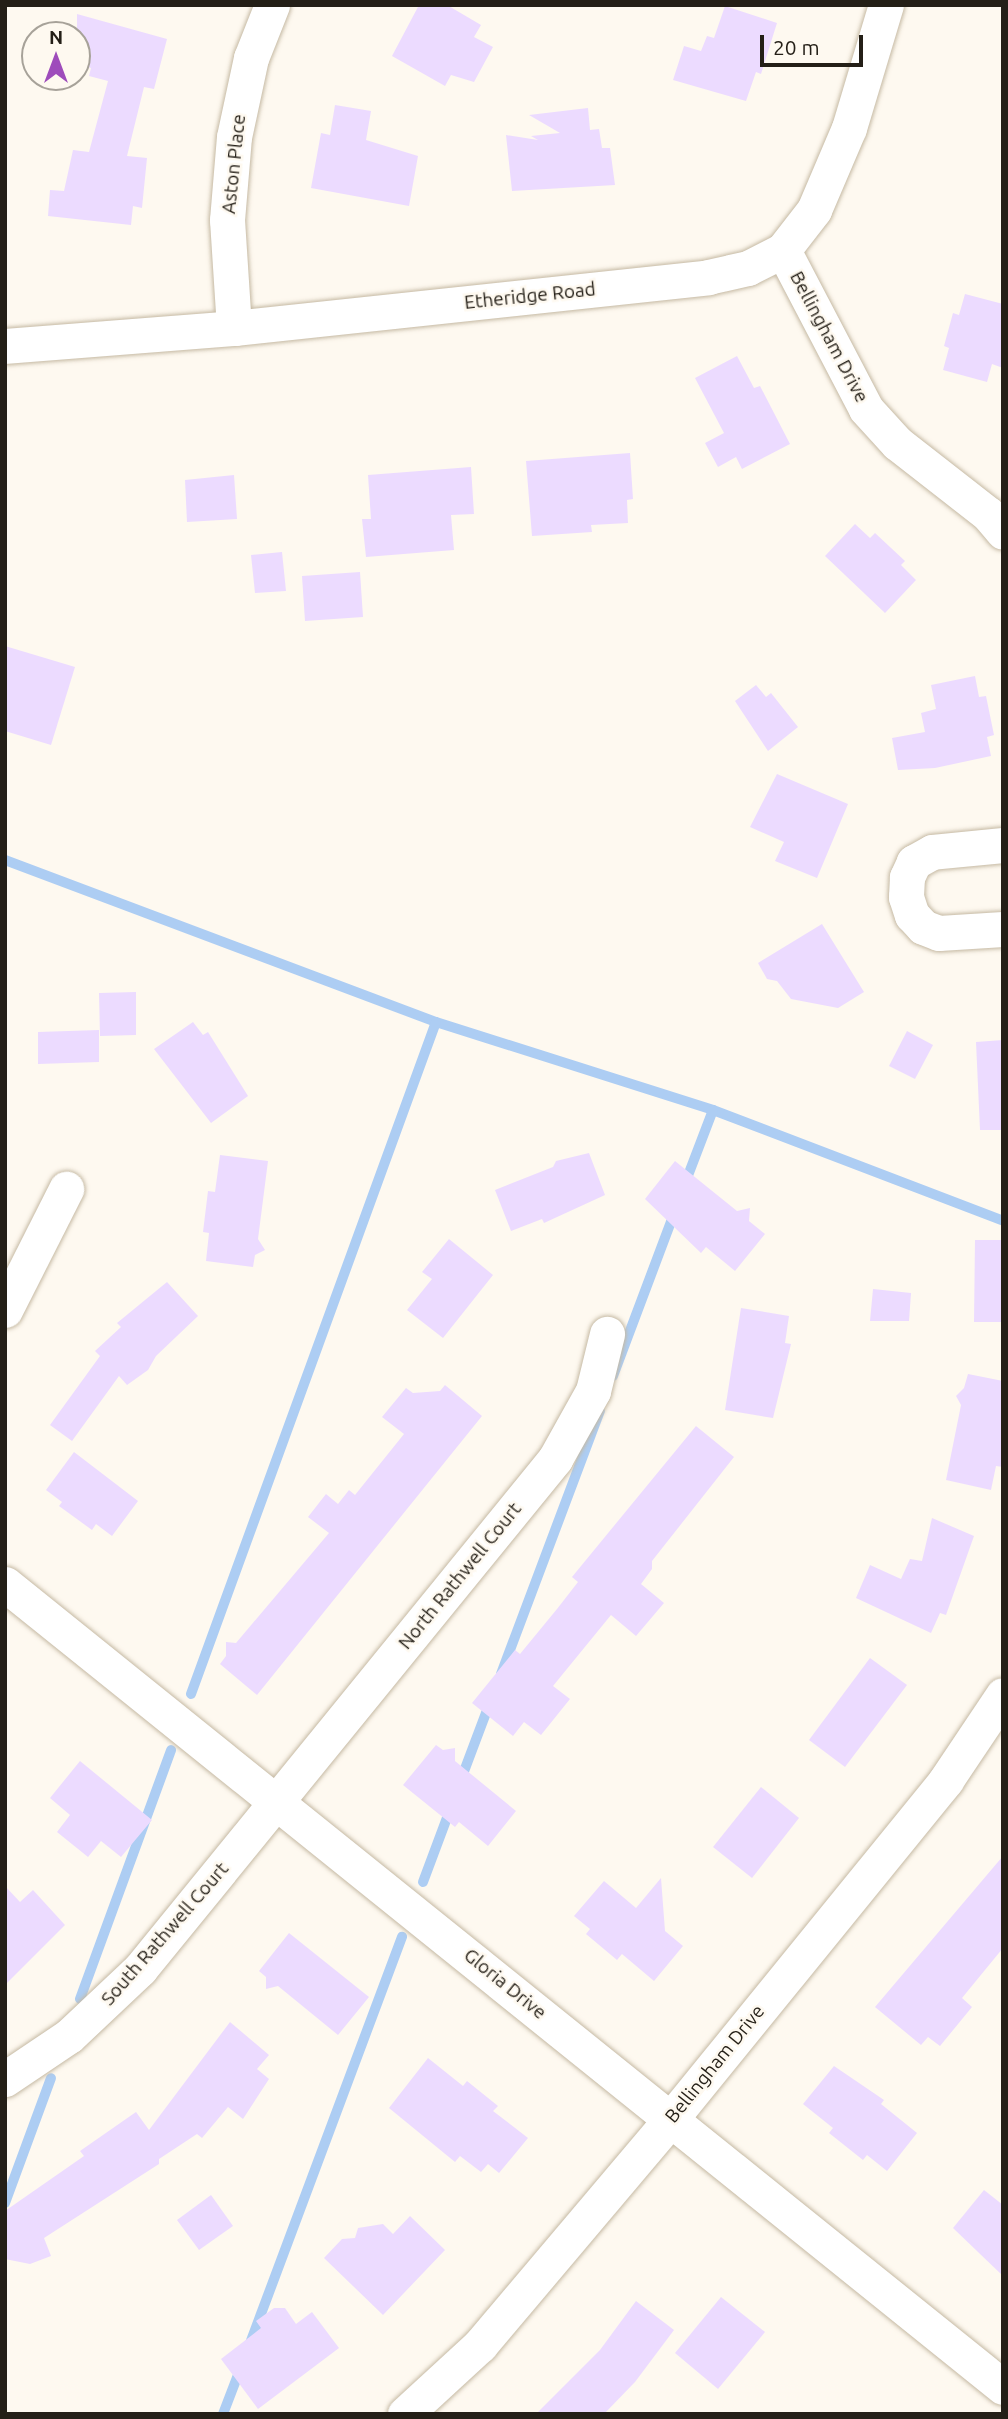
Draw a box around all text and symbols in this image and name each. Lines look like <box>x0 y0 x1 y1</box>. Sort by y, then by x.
north arrow <box>21 21 91 91</box>
scale bar <box>763 21 866 65</box>
text: N <box>49 26 63 48</box>
text: 20 m <box>773 35 820 59</box>
street label: Aston Place <box>217 113 251 215</box>
street label: Bellingham Drive <box>785 268 873 406</box>
street label: Etheridge Road <box>463 278 597 314</box>
street label: North Rathwell Court <box>394 1498 526 1654</box>
street label: South Rathwell Court <box>97 1858 233 2010</box>
street label: Gloria Drive <box>459 1944 551 2024</box>
street label: Bellingham Drive <box>660 2000 770 2128</box>

